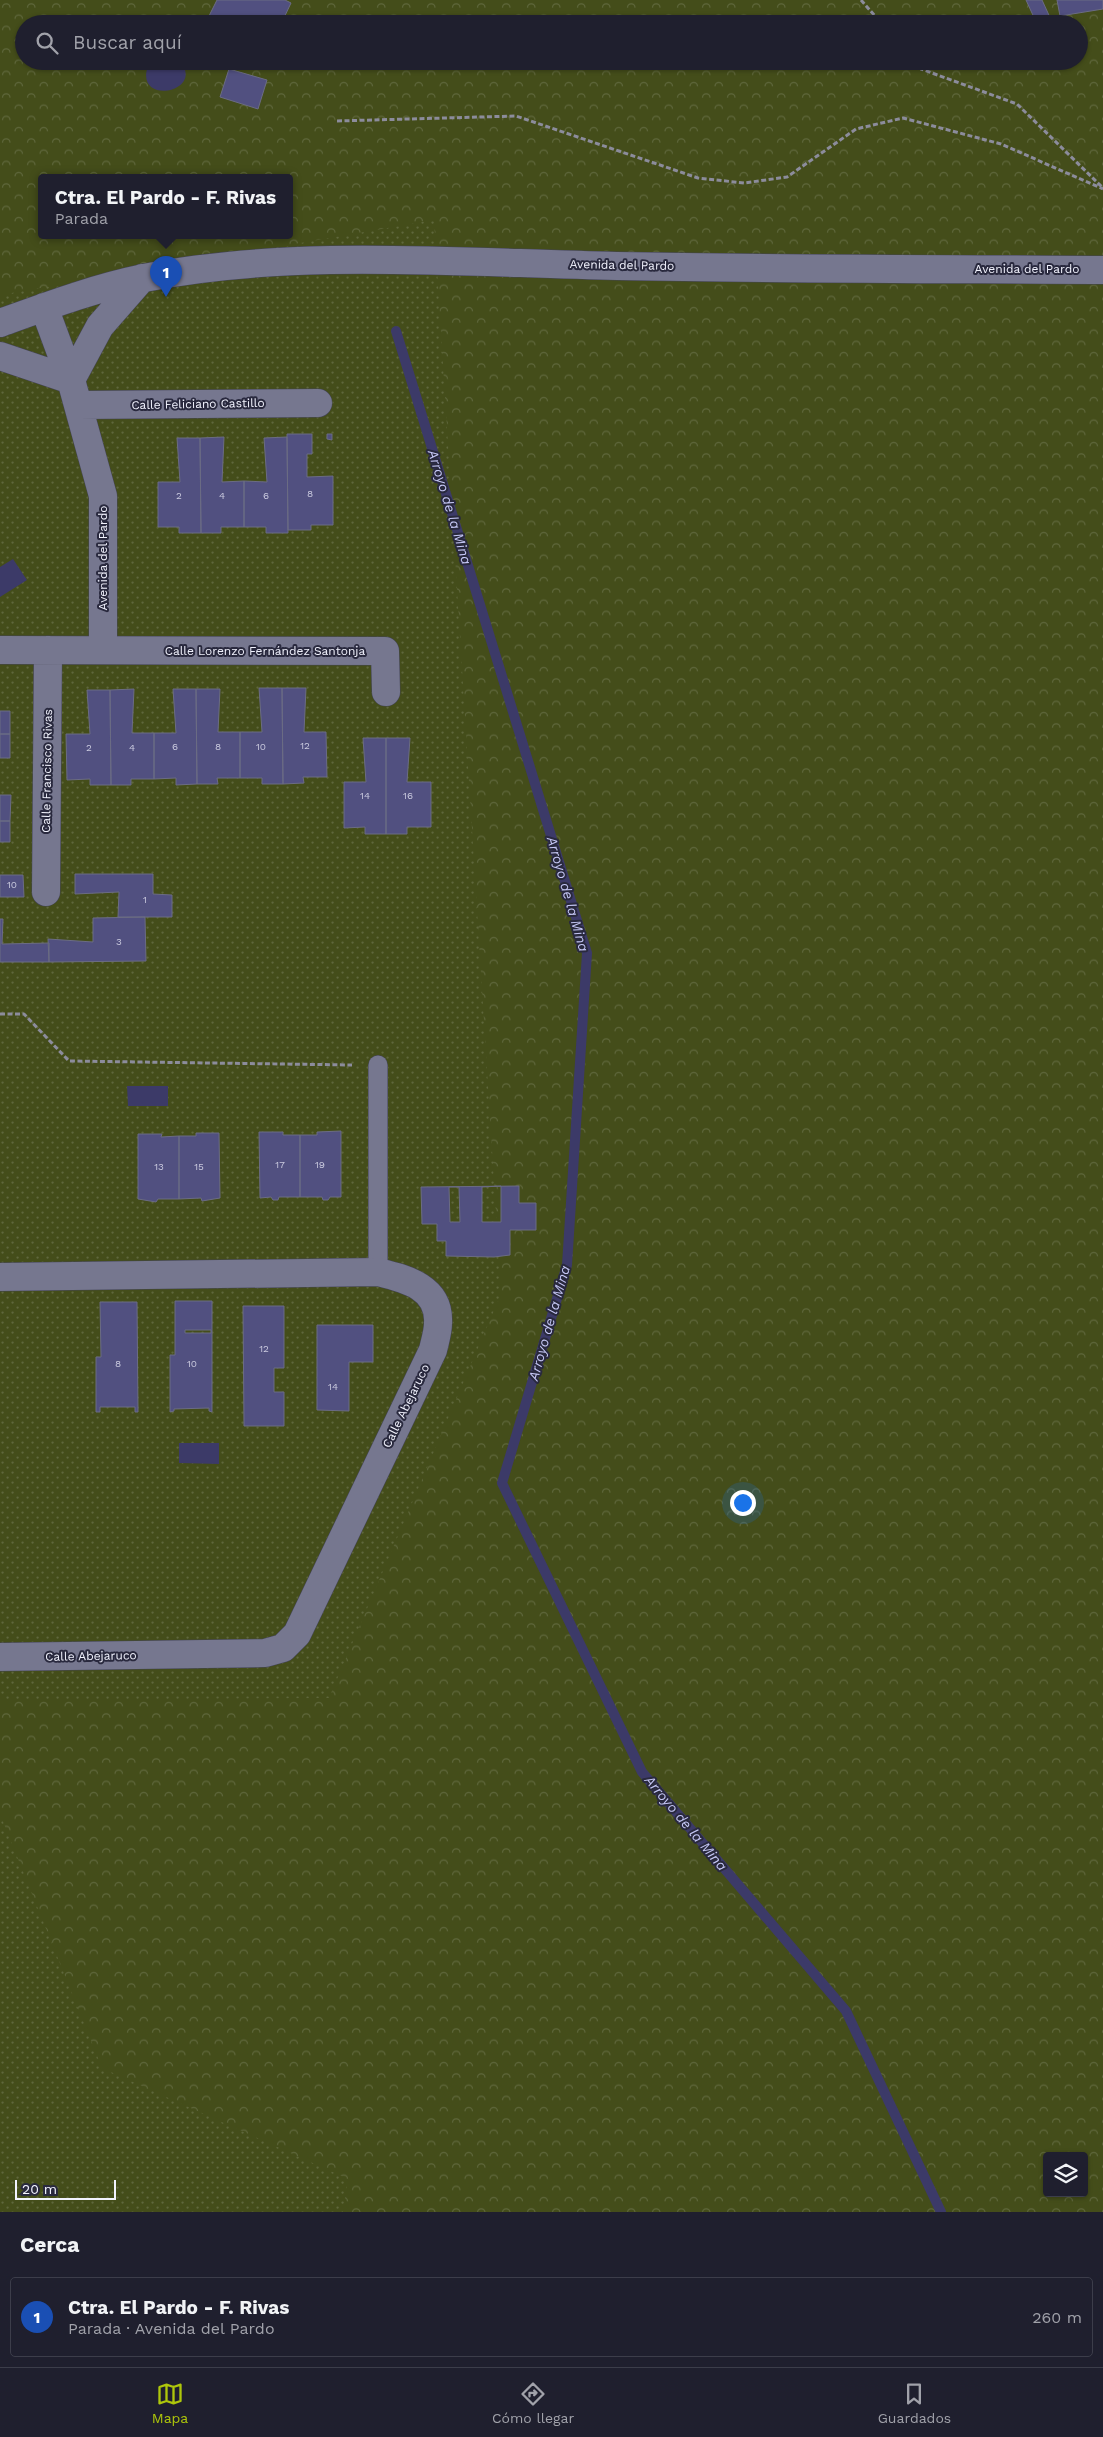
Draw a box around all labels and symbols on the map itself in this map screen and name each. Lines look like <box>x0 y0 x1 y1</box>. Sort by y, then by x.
pin: 1 <box>150 256 182 297</box>
street label: Avenida del Pardo <box>569 257 675 273</box>
street label: Avenida del Pardo <box>975 262 1079 276</box>
street label: Calle Feliciano Castillo <box>131 396 265 412</box>
water label: Arroyo de la Mina <box>425 447 475 567</box>
house number: 8 <box>307 488 313 499</box>
house number: 2 <box>176 490 182 501</box>
house number: 4 <box>219 490 225 501</box>
house number: 6 <box>263 490 269 501</box>
street label: Avenida del Pardo <box>96 506 110 610</box>
street label: Calle Lorenzo Fernández Santonja <box>165 644 366 658</box>
street label: Calle Francisco Rivas <box>39 709 55 833</box>
house number: 12 <box>300 740 310 751</box>
house number: 6 <box>172 741 178 752</box>
house number: 8 <box>215 741 221 752</box>
house number: 10 <box>256 741 266 752</box>
house number: 2 <box>86 742 92 753</box>
house number: 4 <box>129 742 135 753</box>
house number: 14 <box>360 790 370 801</box>
house number: 16 <box>403 790 413 801</box>
water label: Arroyo de la Mina <box>544 834 592 954</box>
house number: 10 <box>7 879 17 890</box>
house number: 1 <box>143 894 147 905</box>
house number: 3 <box>116 936 122 947</box>
house number: 17 <box>275 1159 285 1170</box>
house number: 19 <box>315 1159 325 1170</box>
house number: 13 <box>154 1161 164 1172</box>
house number: 15 <box>194 1161 204 1172</box>
water label: Arroyo de la Mina <box>525 1263 573 1383</box>
house number: 12 <box>259 1343 269 1354</box>
house number: 8 <box>115 1358 121 1369</box>
house number: 10 <box>187 1358 197 1369</box>
street label: Calle Abejaruco <box>380 1362 432 1450</box>
house number: 14 <box>328 1381 338 1392</box>
your location <box>730 1490 756 1516</box>
street label: Calle Abejaruco <box>45 1648 137 1664</box>
water label: Arroyo de la Mina <box>641 1771 731 1874</box>
scale bar <box>15 2177 116 2200</box>

